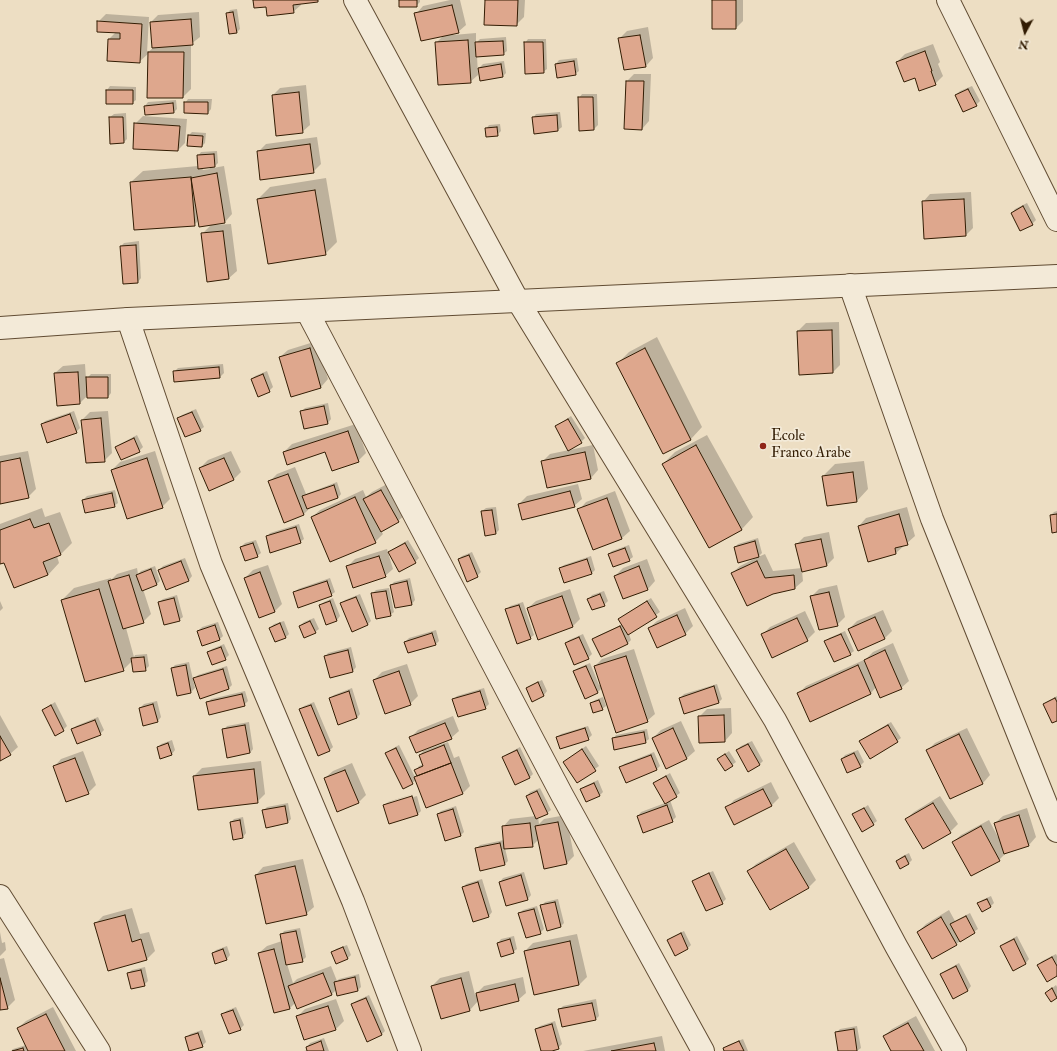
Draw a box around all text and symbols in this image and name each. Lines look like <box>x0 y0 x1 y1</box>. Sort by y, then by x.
north arrow <box>1005 12 1045 52</box>
text: N <box>1018 37 1029 51</box>
place label: Ecole Franco Arabe <box>771 428 851 463</box>
marker: Ecole Franco Arabe <box>758 441 768 451</box>

